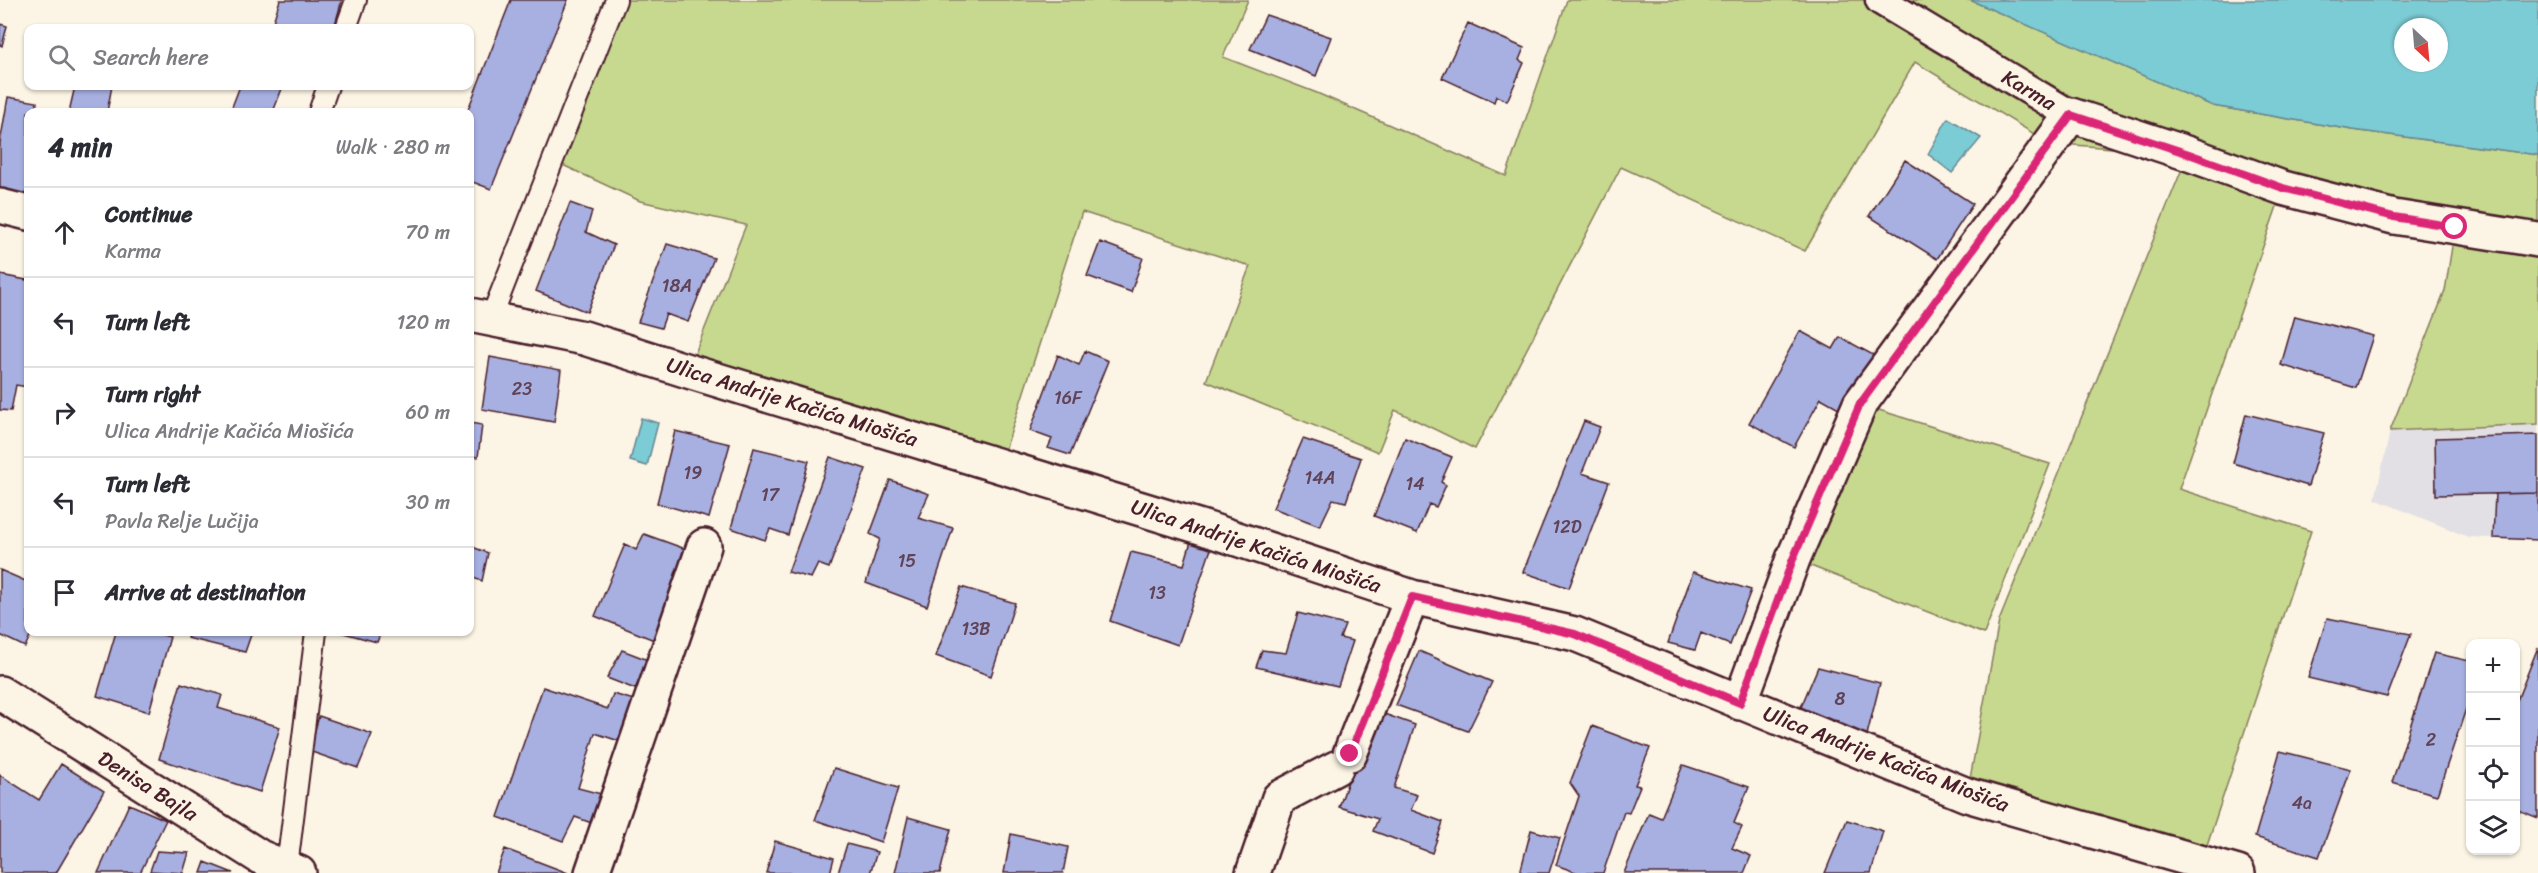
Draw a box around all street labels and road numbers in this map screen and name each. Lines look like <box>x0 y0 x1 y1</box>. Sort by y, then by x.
street label: Karma <box>1994 59 2064 122</box>
street label: Ulica Andrije Kačića Miošića <box>662 346 923 458</box>
street label: Ulica Andrije Kačića Miošića <box>1126 488 1386 605</box>
street label: Ulica Andrije Kačića Miošića <box>1757 695 2015 824</box>
street label: Denisa Bajla <box>90 740 206 832</box>

